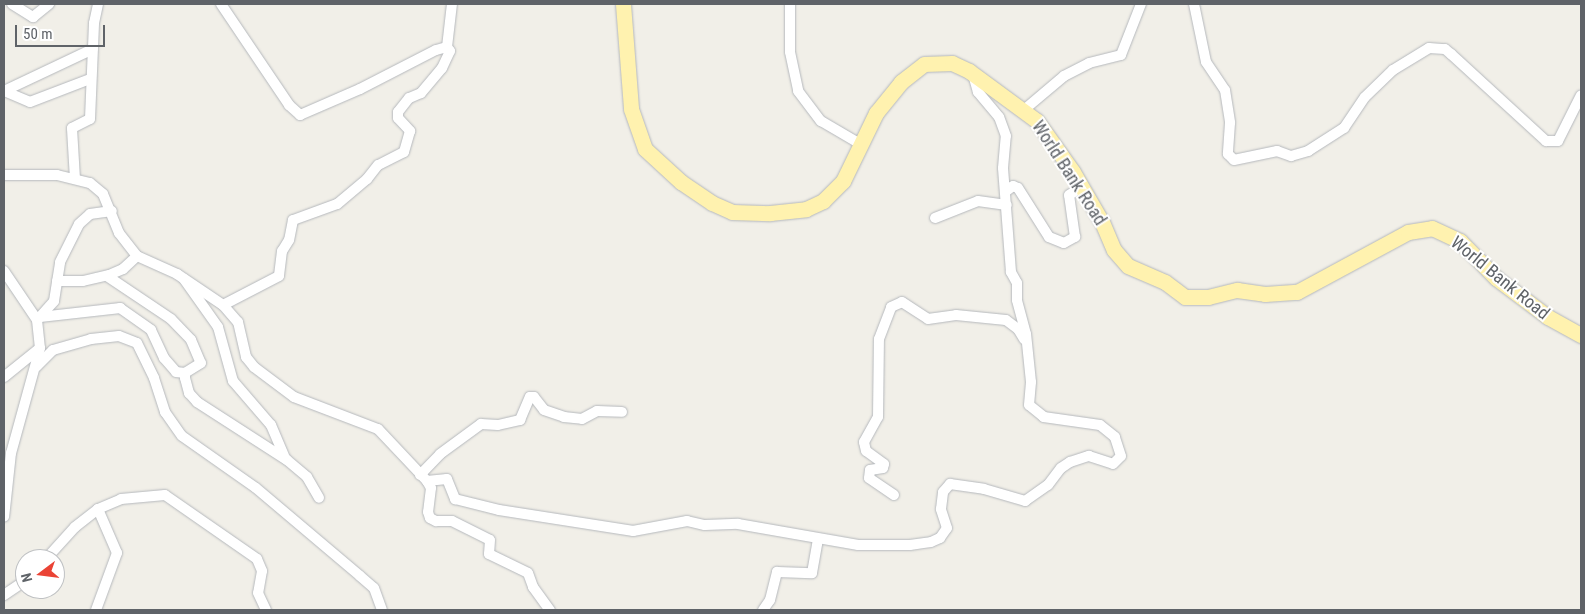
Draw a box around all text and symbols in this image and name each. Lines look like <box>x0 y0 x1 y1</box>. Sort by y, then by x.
scale bar <box>18 15 108 47</box>
text: 50 m <box>23 25 53 43</box>
street label: World Bank Road <box>1027 117 1111 229</box>
street label: World Bank Road <box>1446 232 1554 324</box>
north arrow <box>15 549 65 599</box>
text: N <box>18 571 35 584</box>

